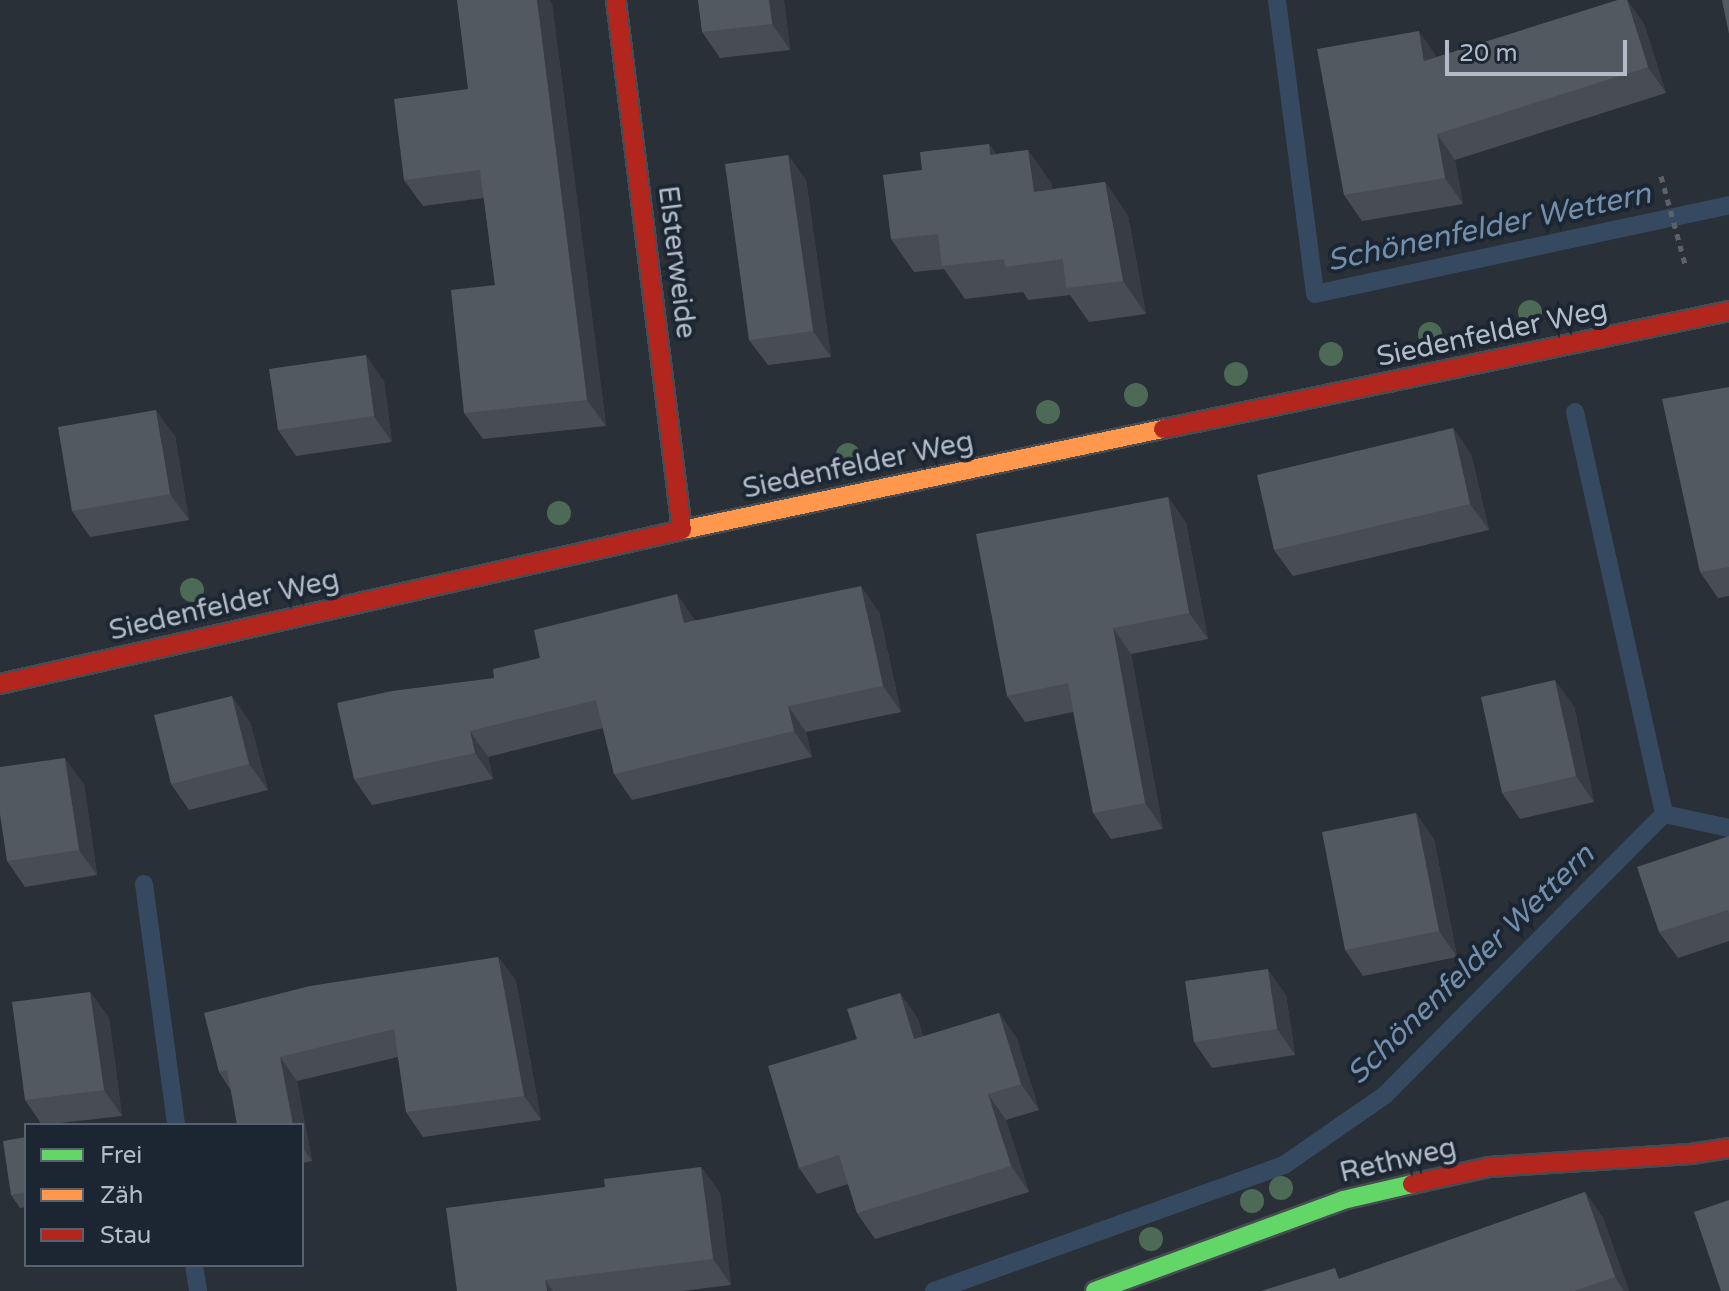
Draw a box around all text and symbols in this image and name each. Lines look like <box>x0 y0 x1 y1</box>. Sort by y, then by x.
scale bar <box>1449 24 1631 74</box>
text: 20 m <box>1459 39 1517 68</box>
water label: Schönenfelder Wettern <box>1324 176 1654 280</box>
street label: Elsterweide <box>651 184 703 340</box>
street label: Siedenfelder Weg <box>1374 292 1610 374</box>
street label: Siedenfelder Weg <box>740 424 976 506</box>
street label: Siedenfelder Weg <box>106 562 342 648</box>
water label: Schönenfelder Wettern <box>1340 838 1602 1092</box>
legend <box>24 1123 304 1267</box>
street label: Rethweg <box>1336 1130 1460 1190</box>
text: Frei <box>100 1141 142 1170</box>
text: Zäh <box>100 1181 143 1210</box>
text: Stau <box>100 1221 151 1250</box>

